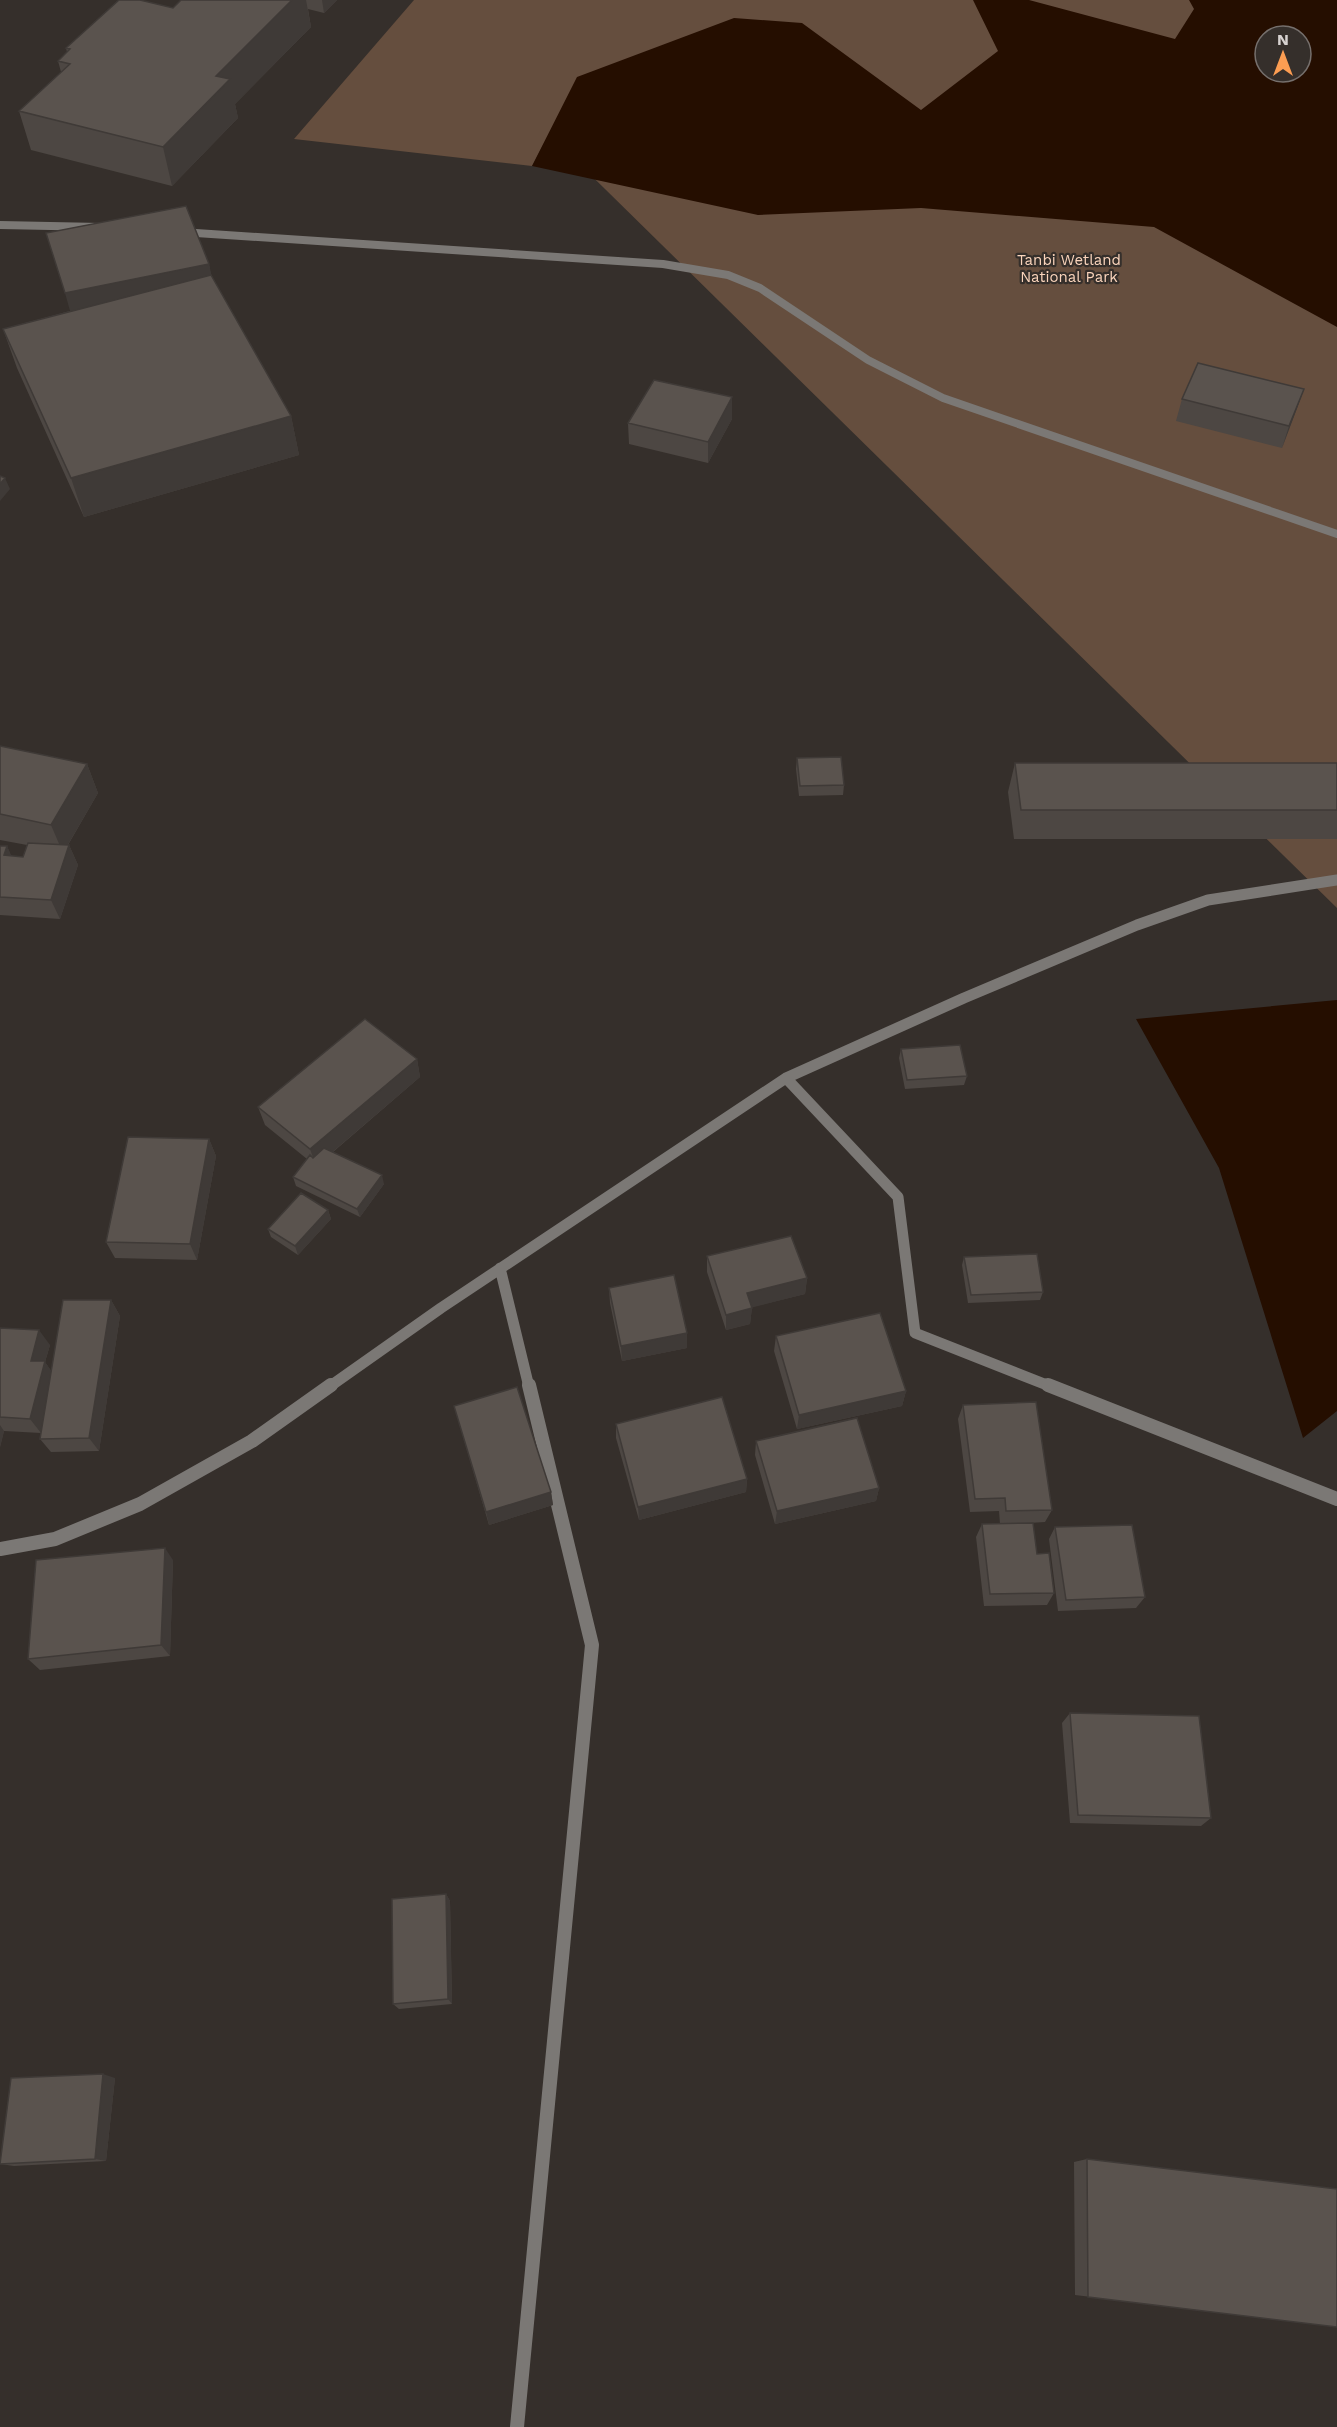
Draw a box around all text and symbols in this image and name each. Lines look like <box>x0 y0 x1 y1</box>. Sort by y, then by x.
north arrow <box>1253 24 1313 84</box>
text: N <box>1277 30 1289 49</box>
park label: Tanbi Wetland National Park <box>1017 251 1121 286</box>

